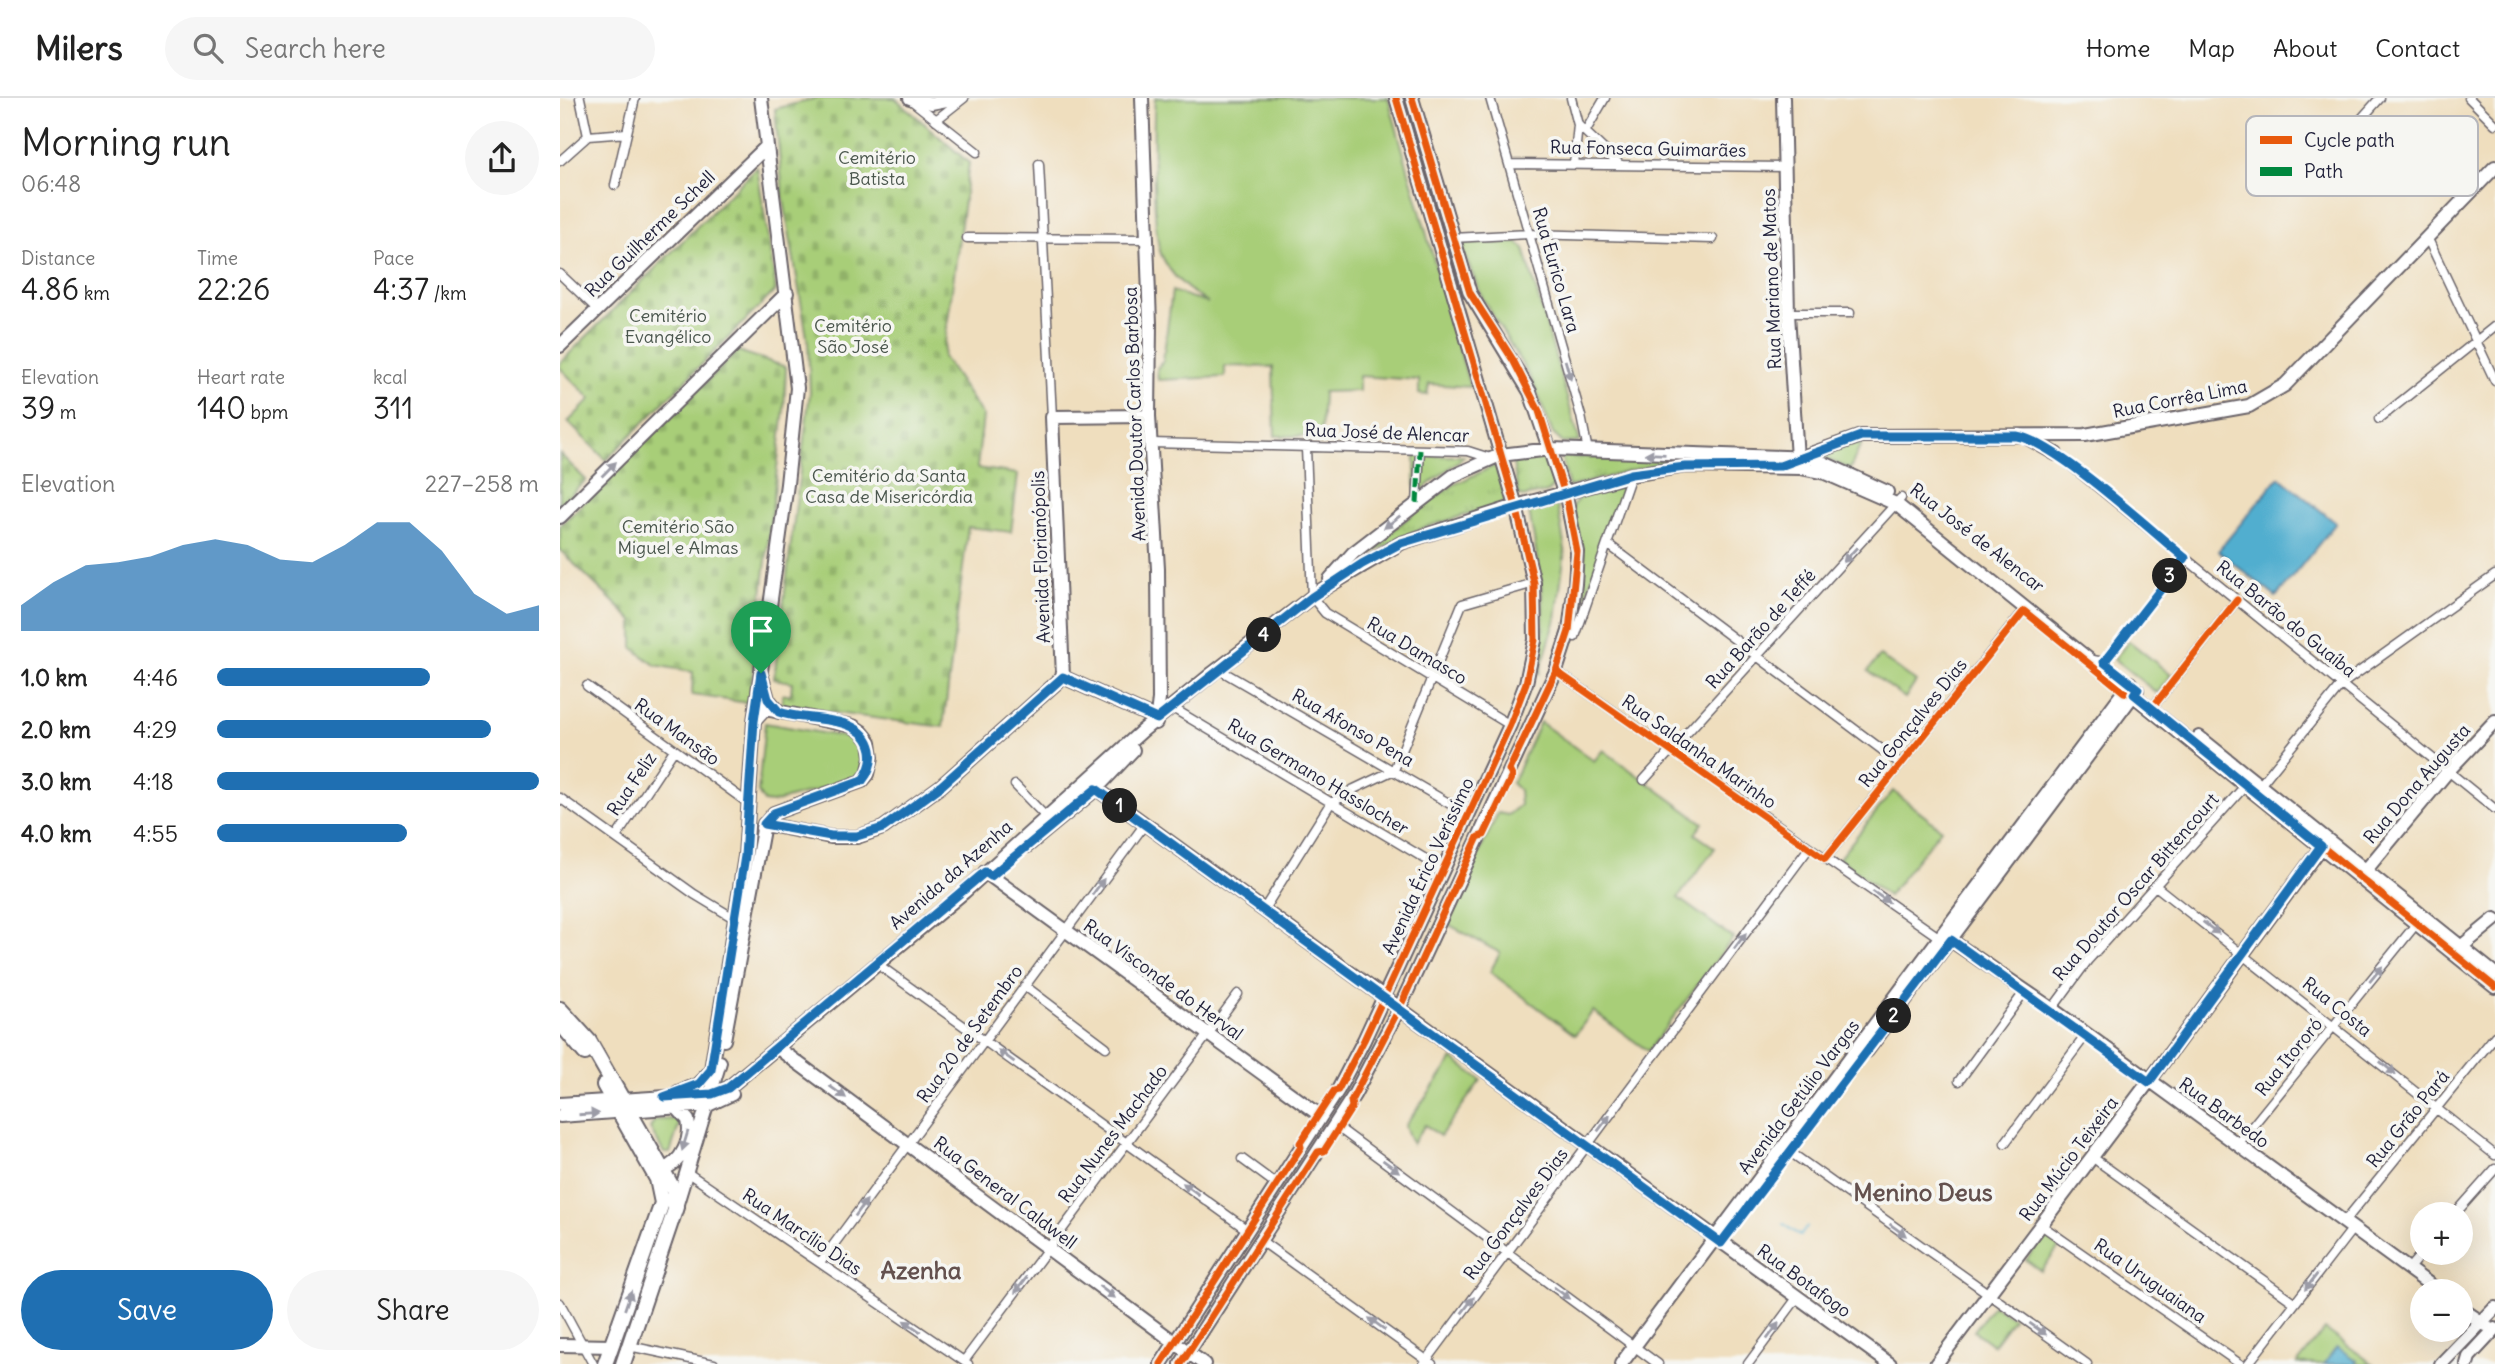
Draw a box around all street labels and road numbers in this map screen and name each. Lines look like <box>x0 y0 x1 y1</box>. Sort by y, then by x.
street label: Rua Fonseca Guimarães <box>1550 135 1746 162</box>
street label: Rua Guilherme Schell <box>580 165 720 302</box>
street label: Rua Mariano de Matos <box>1757 188 1786 370</box>
street label: Rua Eurico Lara <box>1528 205 1585 335</box>
street label: Avenida Doutor Carlos Barbosa <box>1119 286 1150 542</box>
street label: Rua Corrêa Lima <box>2111 374 2249 423</box>
street label: Rua José de Alencar <box>1304 418 1470 447</box>
street label: Avenida Florianópolis <box>1026 470 1055 644</box>
street label: Rua José de Alencar <box>1905 478 2050 598</box>
street label: Rua Barão do Guaíba <box>2212 555 2361 682</box>
street label: Rua Barão de Teffé <box>1701 564 1821 693</box>
street label: Rua Damasco <box>1363 612 1472 689</box>
street label: Rua Gonçalves Dias <box>1854 654 1972 792</box>
street label: Rua Afonso Pena <box>1288 683 1418 772</box>
street label: Rua Saldanha Marinho <box>1617 689 1781 814</box>
street label: Rua Mansão <box>630 693 725 770</box>
street label: Rua Germano Hasslocher <box>1223 713 1414 840</box>
street label: Rua Dona Augusta <box>2358 719 2475 848</box>
street label: Rua Feliz <box>602 747 661 820</box>
street label: Avenida Érico Veríssimo <box>1376 774 1479 958</box>
street label: Rua Doutor Oscar Bittencourt <box>2048 788 2224 985</box>
street label: Avenida da Azenha <box>885 815 1017 934</box>
street label: Rua Visconde do Herval <box>1079 914 1248 1045</box>
street label: Rua 20 de Setembro <box>912 960 1027 1107</box>
street label: Rua Costa <box>2298 972 2377 1042</box>
street label: Rua Itororó <box>2250 1013 2327 1101</box>
street label: Avenida Getúlio Vargas <box>1733 1015 1864 1179</box>
street label: Rua Nunes Machado <box>1053 1060 1172 1207</box>
street label: Rua Grão Pará <box>2361 1065 2454 1172</box>
street label: Rua Barbedo <box>2175 1072 2274 1153</box>
street label: Rua Múcio Teixeira <box>2014 1092 2123 1226</box>
street label: Rua General Caldwell <box>929 1131 1081 1254</box>
street label: Rua Gonçalves Dias <box>1458 1143 1573 1284</box>
street label: Rua Marcílio Dias <box>738 1183 866 1280</box>
street label: Rua Uruguaiana <box>2090 1233 2211 1328</box>
street label: Rua Botafogo <box>1753 1239 1856 1322</box>

